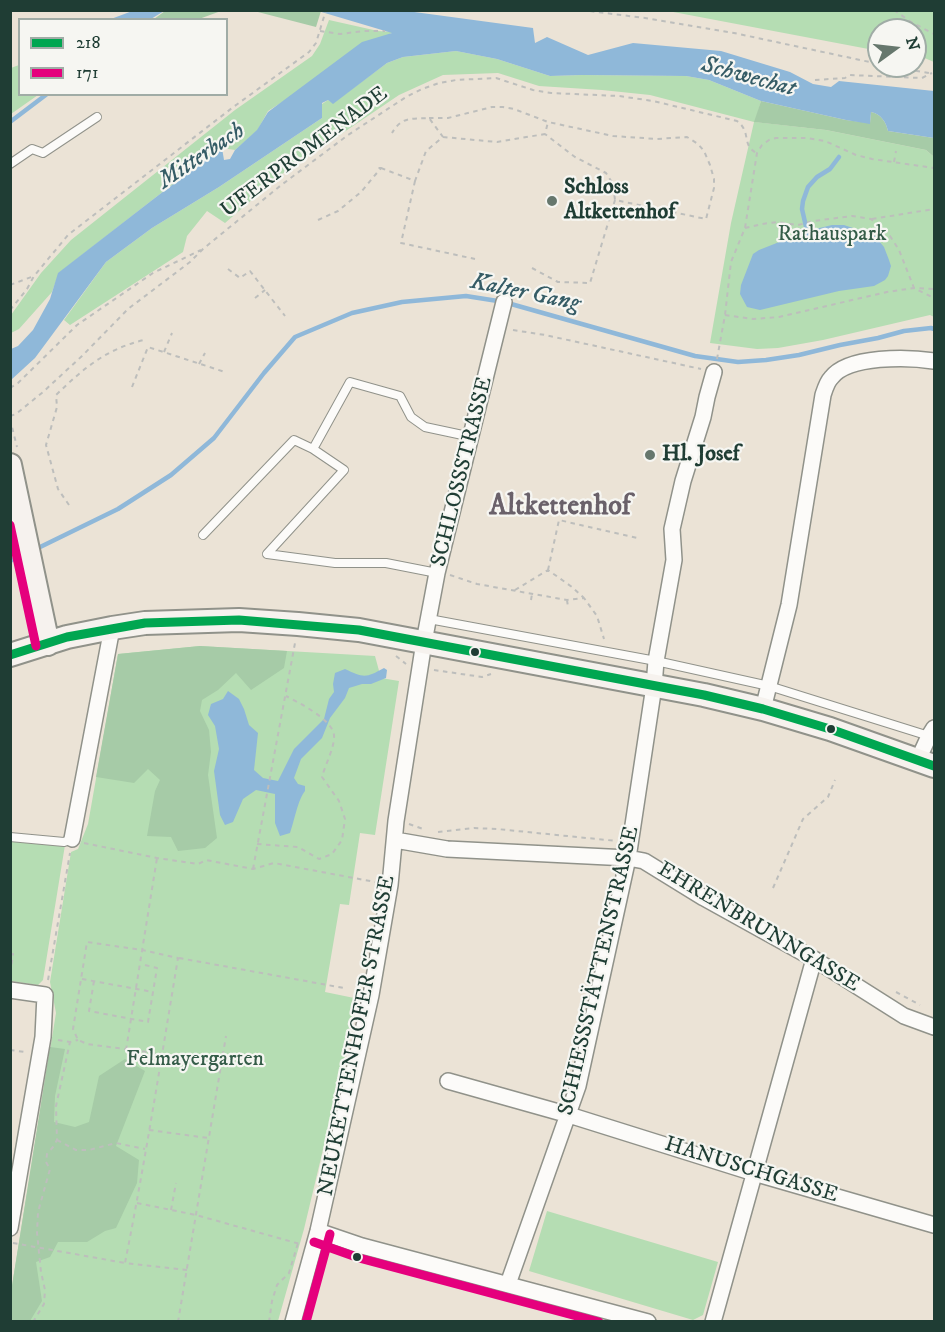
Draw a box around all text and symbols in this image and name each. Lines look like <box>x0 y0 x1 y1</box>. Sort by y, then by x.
legend <box>18 18 228 96</box>
north arrow <box>867 18 927 78</box>
text: 218 <box>76 32 100 54</box>
text: N <box>901 35 924 53</box>
water label: Schwechat <box>698 52 798 104</box>
text: 171 <box>76 62 99 84</box>
street label: UFERPROMENADE <box>216 82 394 224</box>
water label: Mitterbach <box>153 118 251 196</box>
place label: Schloss Altkettenhof <box>564 175 675 226</box>
marker: Schloss Altkettenhof <box>545 194 559 208</box>
park label: Rathauspark <box>777 222 887 248</box>
water label: Kalter Gang <box>468 268 582 320</box>
street label: SCHLOSSSTRASSE <box>427 374 499 570</box>
place label: Hl. Josef <box>662 442 740 468</box>
marker: Hl. Josef <box>643 448 657 462</box>
district label: Altkettenhof <box>489 491 631 525</box>
unlabelled marker <box>469 646 481 658</box>
unlabelled marker <box>825 723 837 735</box>
street label: SCHIESSSTÄTTENSTRASSE <box>554 824 646 1118</box>
street label: EHRENBRUNNGASSE <box>652 857 864 999</box>
street label: NEUKETTENHOFER STRASSE <box>314 873 402 1199</box>
park label: Felmayergarten <box>126 1047 264 1073</box>
street label: HANUSCHGASSE <box>661 1132 841 1210</box>
unlabelled marker <box>351 1251 363 1263</box>

